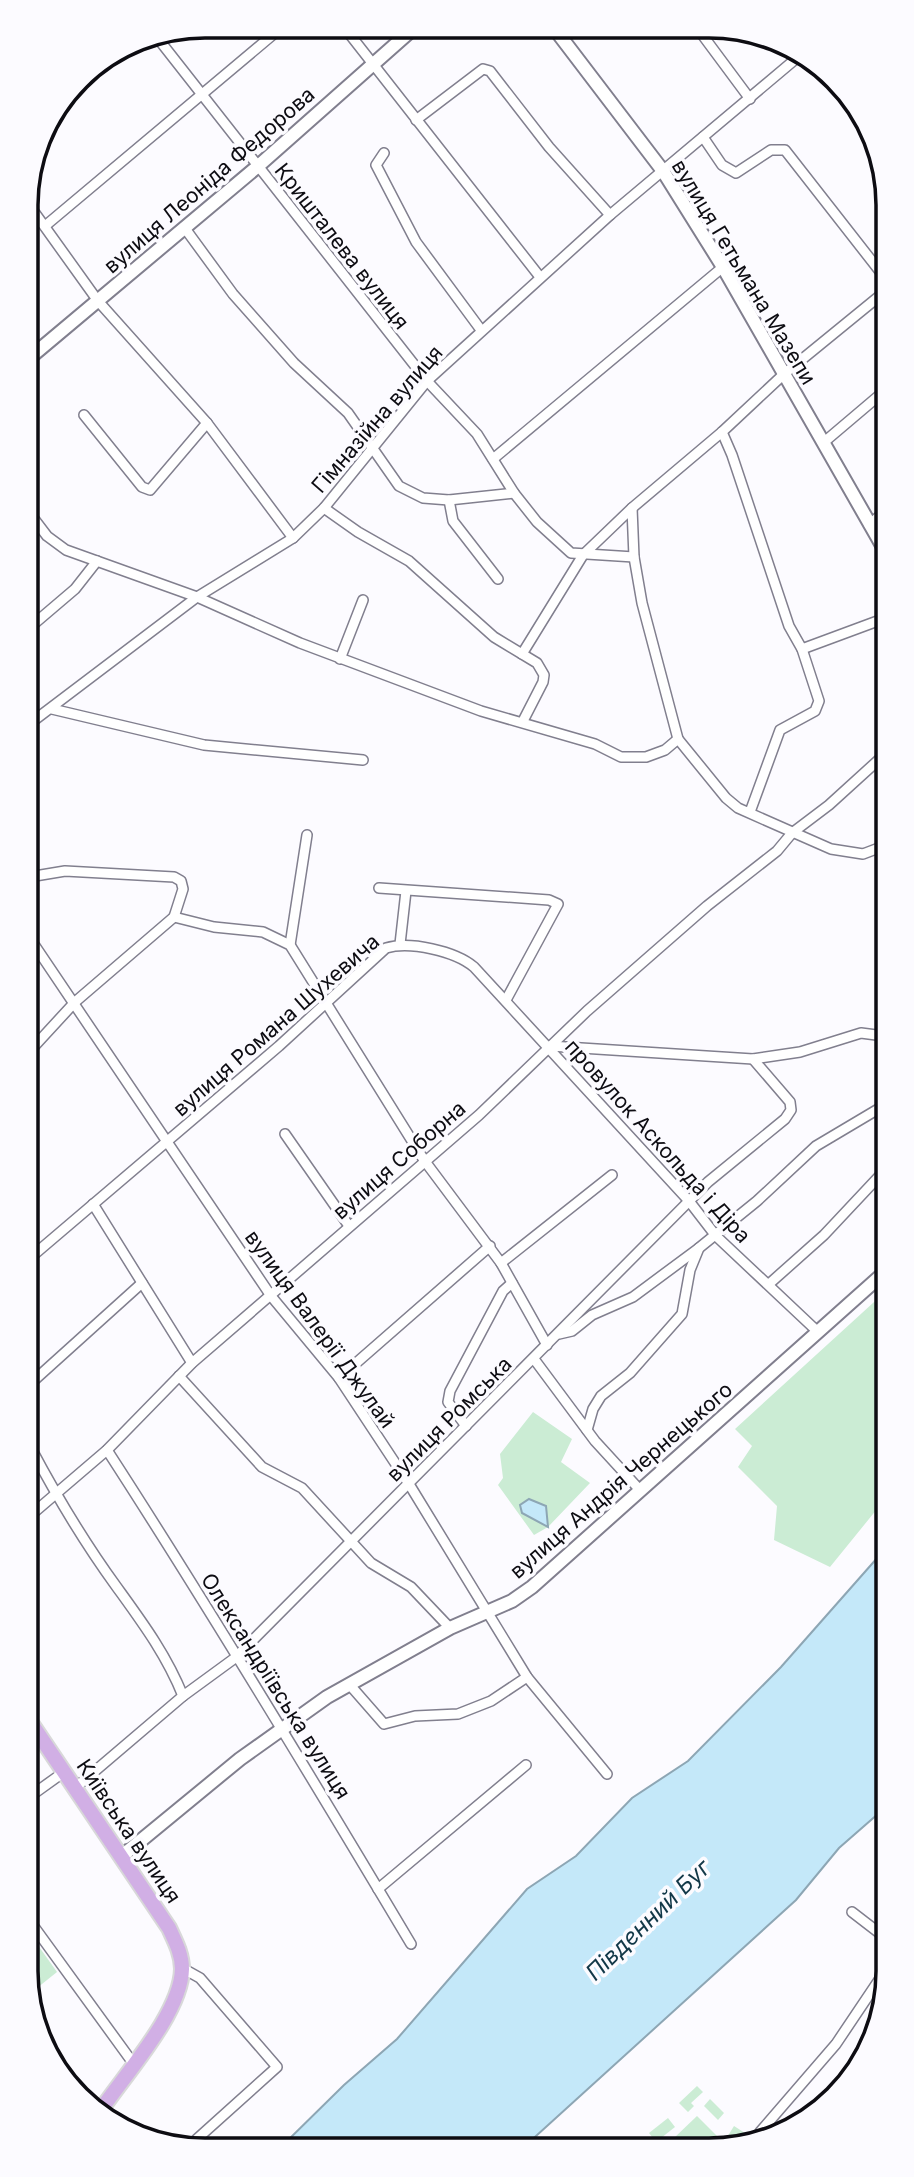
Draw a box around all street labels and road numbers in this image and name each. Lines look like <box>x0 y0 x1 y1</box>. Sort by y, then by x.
street label: вулиця Леоніда Федорова <box>99 82 319 278</box>
street label: вулиця Гетьмана Мазепи <box>667 155 821 389</box>
street label: Кришталева вулиця <box>270 158 414 334</box>
street label: Гімназійна вулиця <box>306 340 448 498</box>
street label: вулиця Романа Шухевича <box>168 929 384 1121</box>
street label: провулок Аскольда і Діра <box>560 1034 756 1248</box>
street label: вулиця Соборна <box>328 1096 470 1224</box>
street label: вулиця Валерії Джулай <box>240 1225 400 1433</box>
street label: вулиця Ромська <box>381 1351 517 1487</box>
street label: вулиця Андрія Чернецького <box>505 1377 737 1583</box>
street label: Олександріївська вулиця <box>196 1568 356 1804</box>
street label: Київська вулиця <box>72 1754 186 1908</box>

